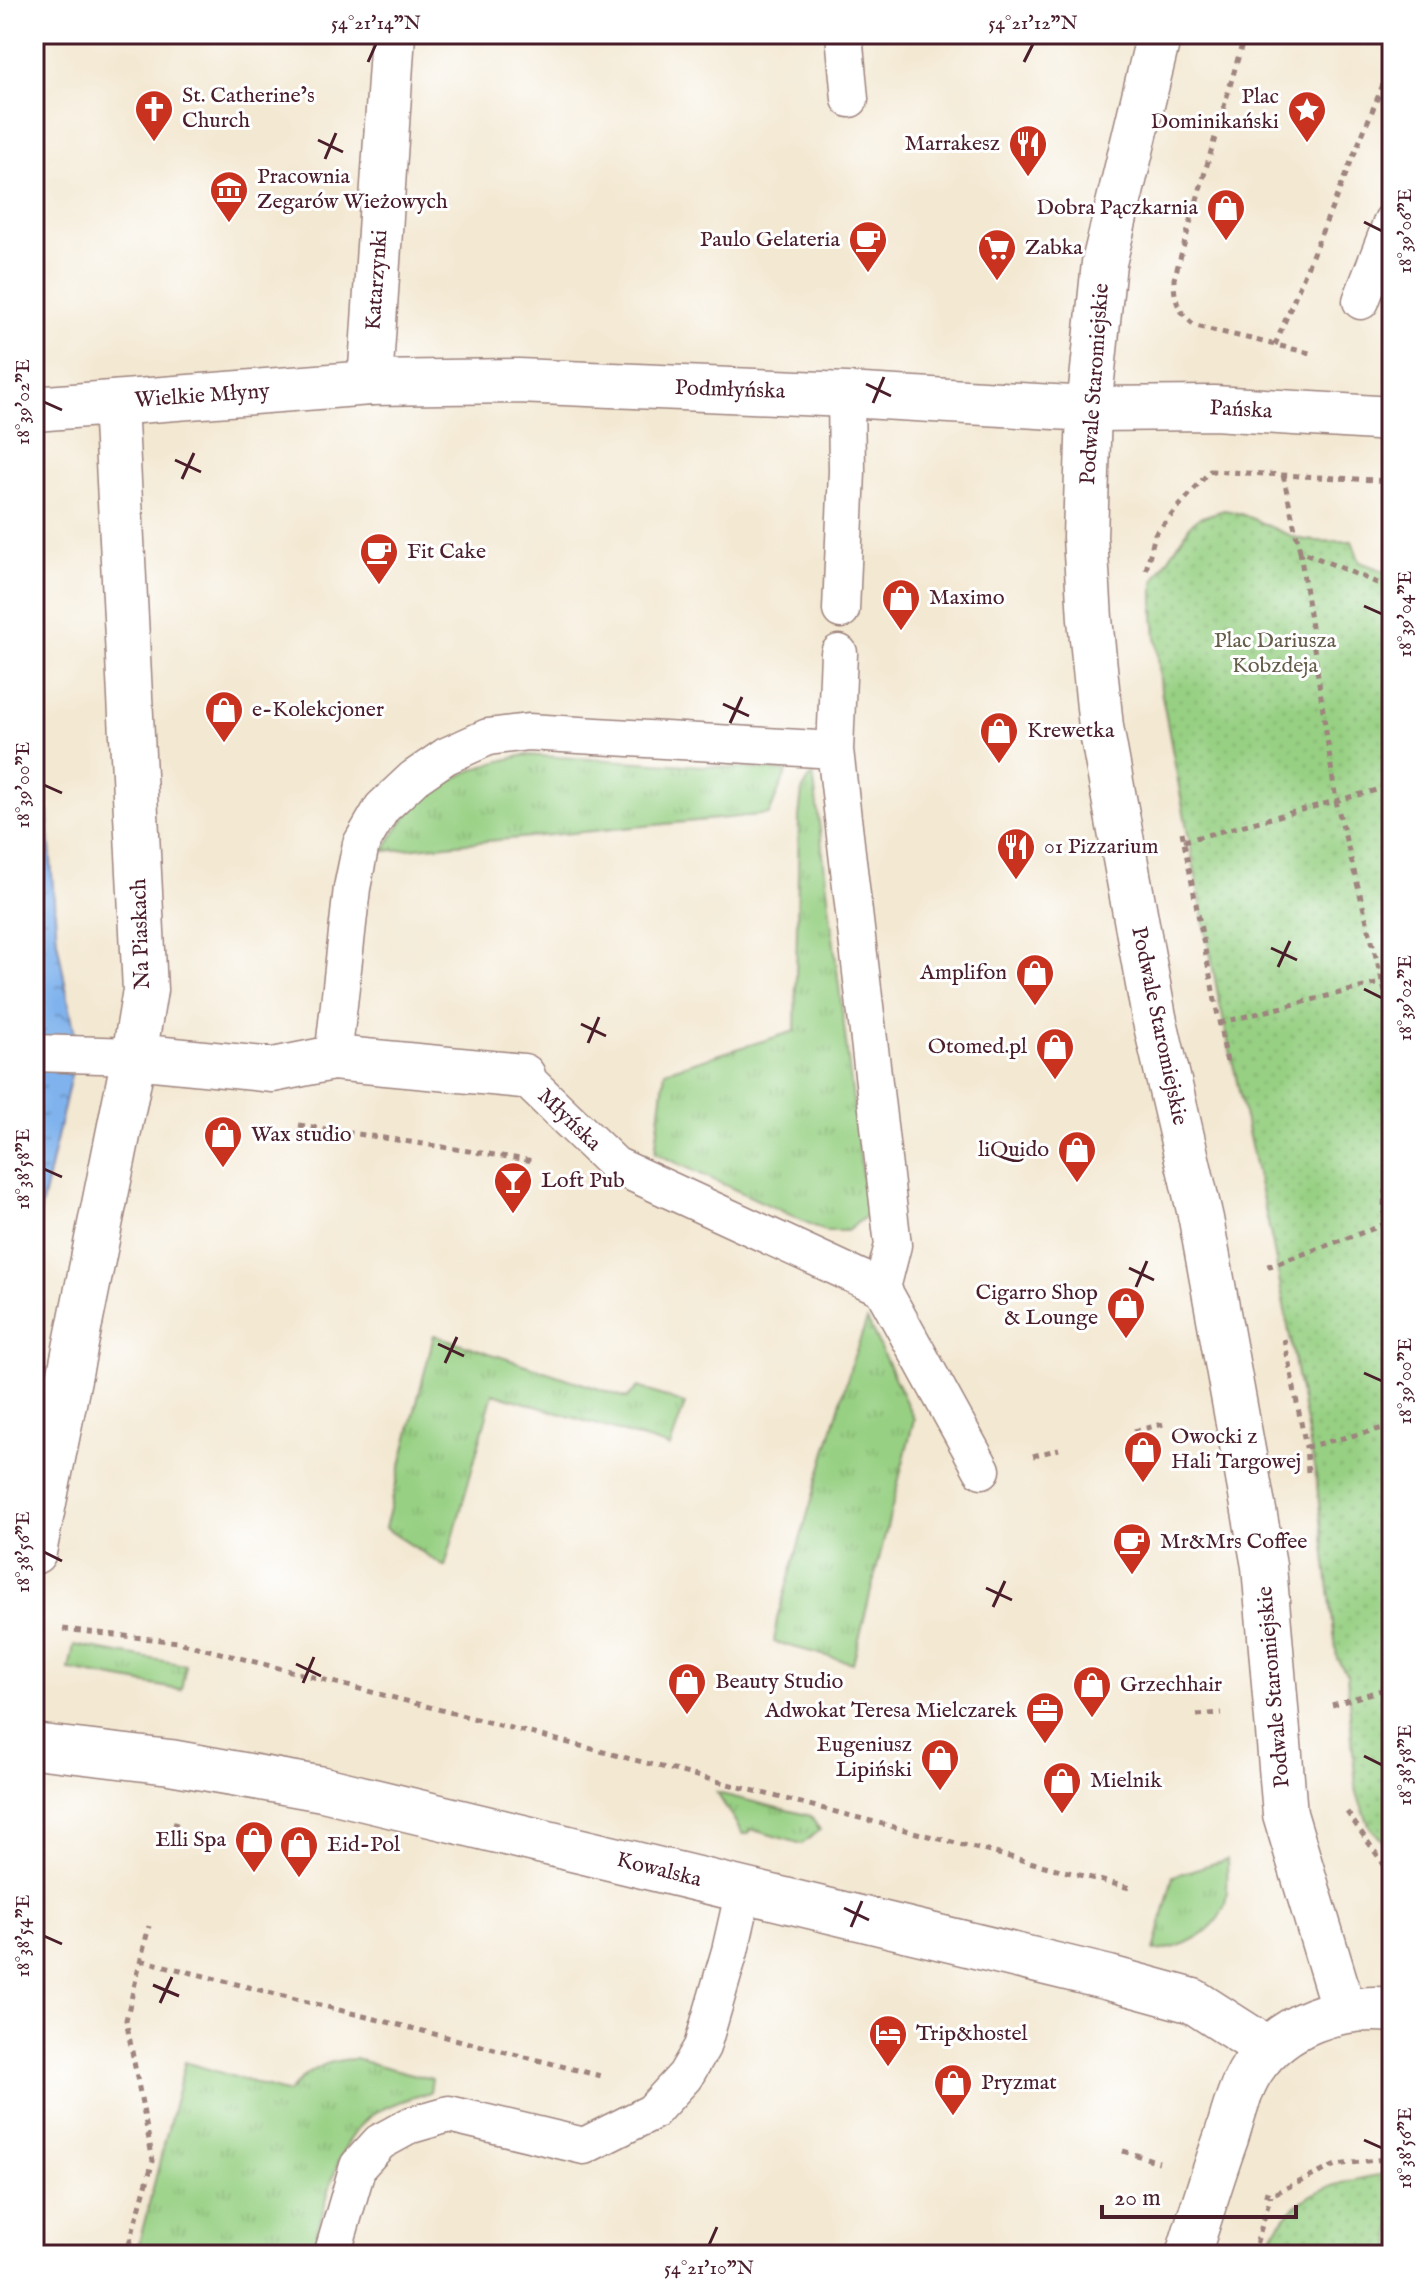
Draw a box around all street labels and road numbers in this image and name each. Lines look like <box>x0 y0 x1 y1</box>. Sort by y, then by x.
street label: Katarzynki <box>360 229 394 331</box>
street label: Podwale Staromiejskie <box>1074 282 1116 486</box>
street label: Podmłyńska <box>674 374 786 406</box>
street label: Wielkie Młyny <box>133 377 271 415</box>
street label: Pańska <box>1209 394 1274 426</box>
street label: Na Piaskach <box>125 878 157 990</box>
street label: Podwale Staromiejskie <box>1124 924 1194 1128</box>
street label: Młyńska <box>531 1083 607 1158</box>
street label: Podwale Staromiejskie <box>1251 1585 1297 1789</box>
street label: Kowalska <box>614 1846 705 1894</box>

